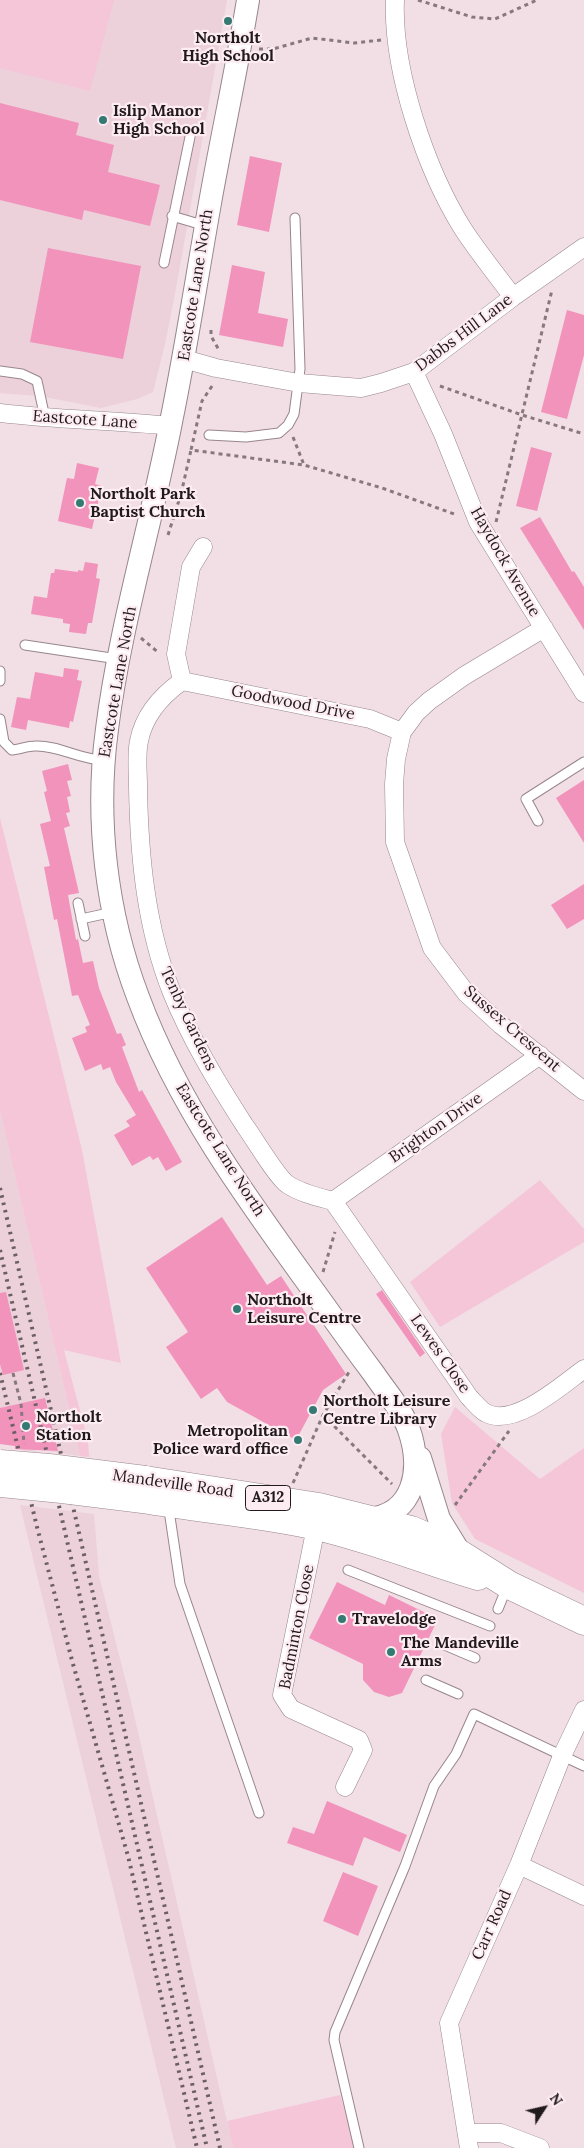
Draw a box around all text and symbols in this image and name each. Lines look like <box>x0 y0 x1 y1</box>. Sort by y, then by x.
marker: Northolt High School <box>222 15 234 27</box>
place label: Northolt High School <box>182 28 274 66</box>
place label: Islip Manor High School <box>113 101 205 139</box>
marker: Islip Manor High School <box>97 114 109 126</box>
street label: Eastcote Lane North <box>175 208 217 362</box>
street label: Dabbs Hill Lane <box>412 290 516 376</box>
street label: Eastcote Lane <box>32 407 138 433</box>
place label: Northolt Park Baptist Church <box>90 484 206 522</box>
marker: Northolt Park Baptist Church <box>74 497 86 509</box>
street label: Haydock Avenue <box>466 504 544 620</box>
street label: Eastcote Lane North <box>95 605 141 759</box>
street label: Goodwood Drive <box>230 682 356 724</box>
street label: Tenby Gardens <box>156 964 220 1074</box>
street label: Sussex Crescent <box>460 982 564 1076</box>
street label: Eastcote Lane North <box>171 1080 269 1220</box>
street label: Brighton Drive <box>386 1089 486 1167</box>
place label: Northolt Leisure Centre <box>247 1290 361 1328</box>
marker: Northolt Leisure Centre <box>231 1303 243 1315</box>
street label: Lewes Close <box>406 1311 474 1397</box>
place label: Northolt Leisure Centre Library <box>323 1391 450 1429</box>
marker: Northolt Leisure Centre Library <box>307 1404 319 1416</box>
place label: Northolt Station <box>36 1407 102 1445</box>
marker: Northolt Station <box>20 1420 32 1432</box>
place label: Metropolitan Police ward office <box>153 1421 288 1459</box>
marker: Metropolitan Police ward office <box>292 1434 304 1446</box>
street label: Mandeville Road <box>111 1466 235 1502</box>
road number: A312 <box>246 1486 290 1510</box>
street label: Badminton Close <box>275 1563 319 1691</box>
place label: Travelodge <box>352 1609 436 1629</box>
marker: Travelodge <box>336 1613 348 1625</box>
place label: The Mandeville Arms <box>401 1633 519 1671</box>
marker: The Mandeville Arms <box>385 1646 397 1658</box>
street label: Carr Road <box>468 1887 516 1963</box>
north arrow <box>519 2083 569 2133</box>
text: N <box>546 2090 567 2109</box>

